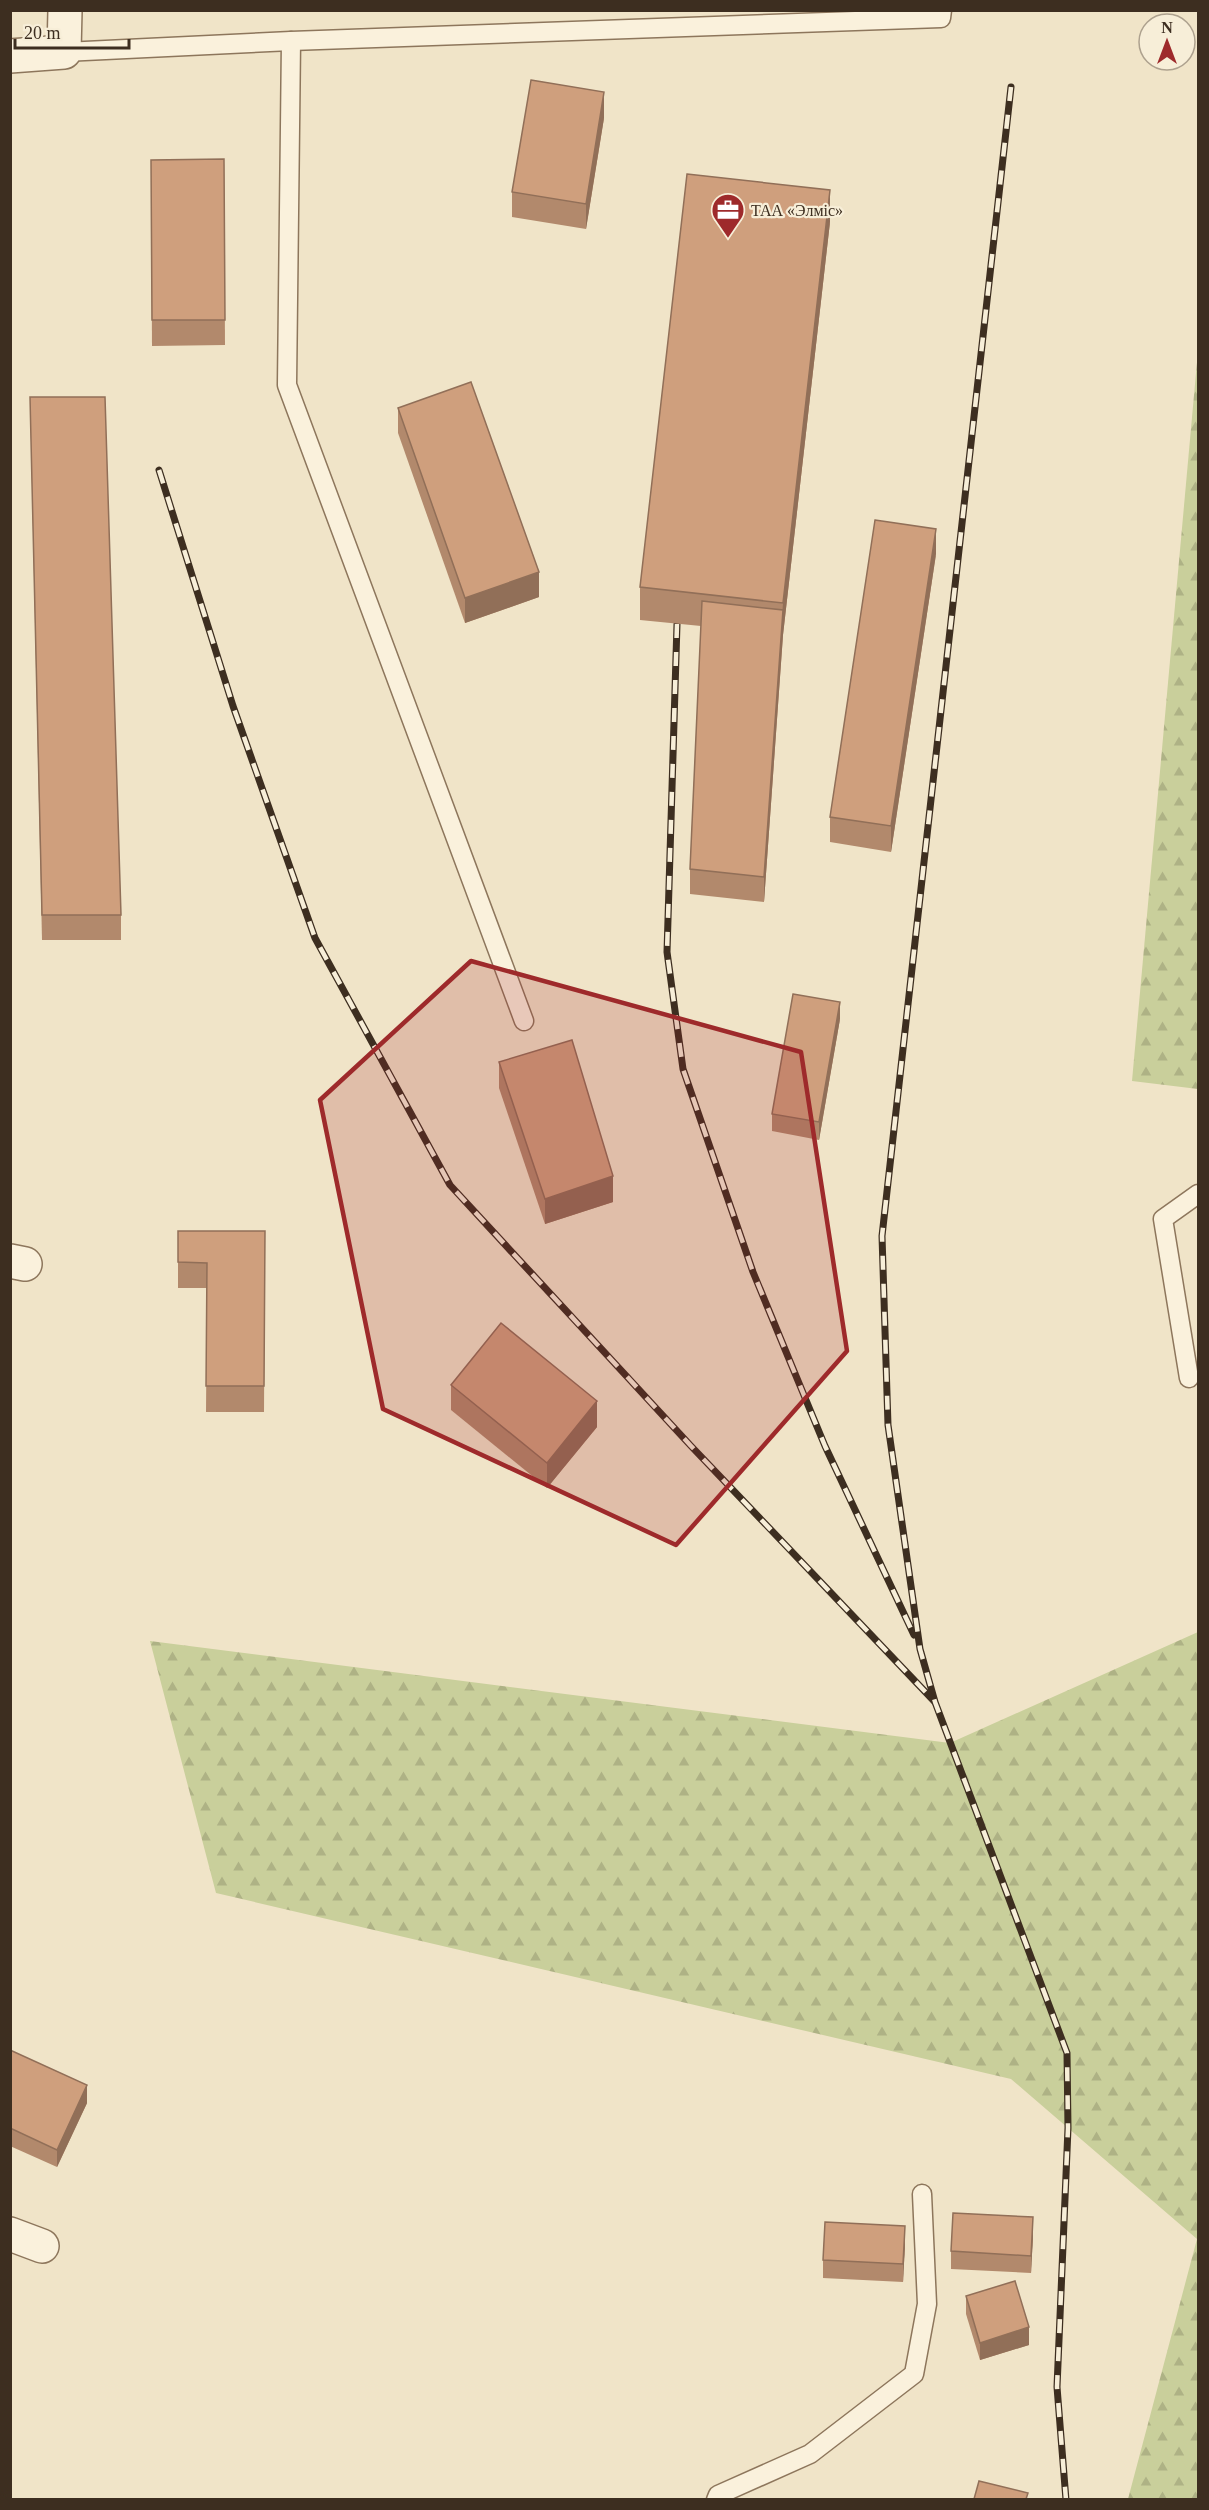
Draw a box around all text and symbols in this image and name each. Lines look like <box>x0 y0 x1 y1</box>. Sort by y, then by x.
scale bar <box>15 12 129 50</box>
north arrow <box>1137 12 1197 72</box>
text: N <box>1161 19 1173 36</box>
text: 20 m <box>24 23 61 43</box>
office icon: ТАА «Элміс» <box>710 192 746 239</box>
place label: ТАА «Элміс» <box>751 202 843 219</box>

